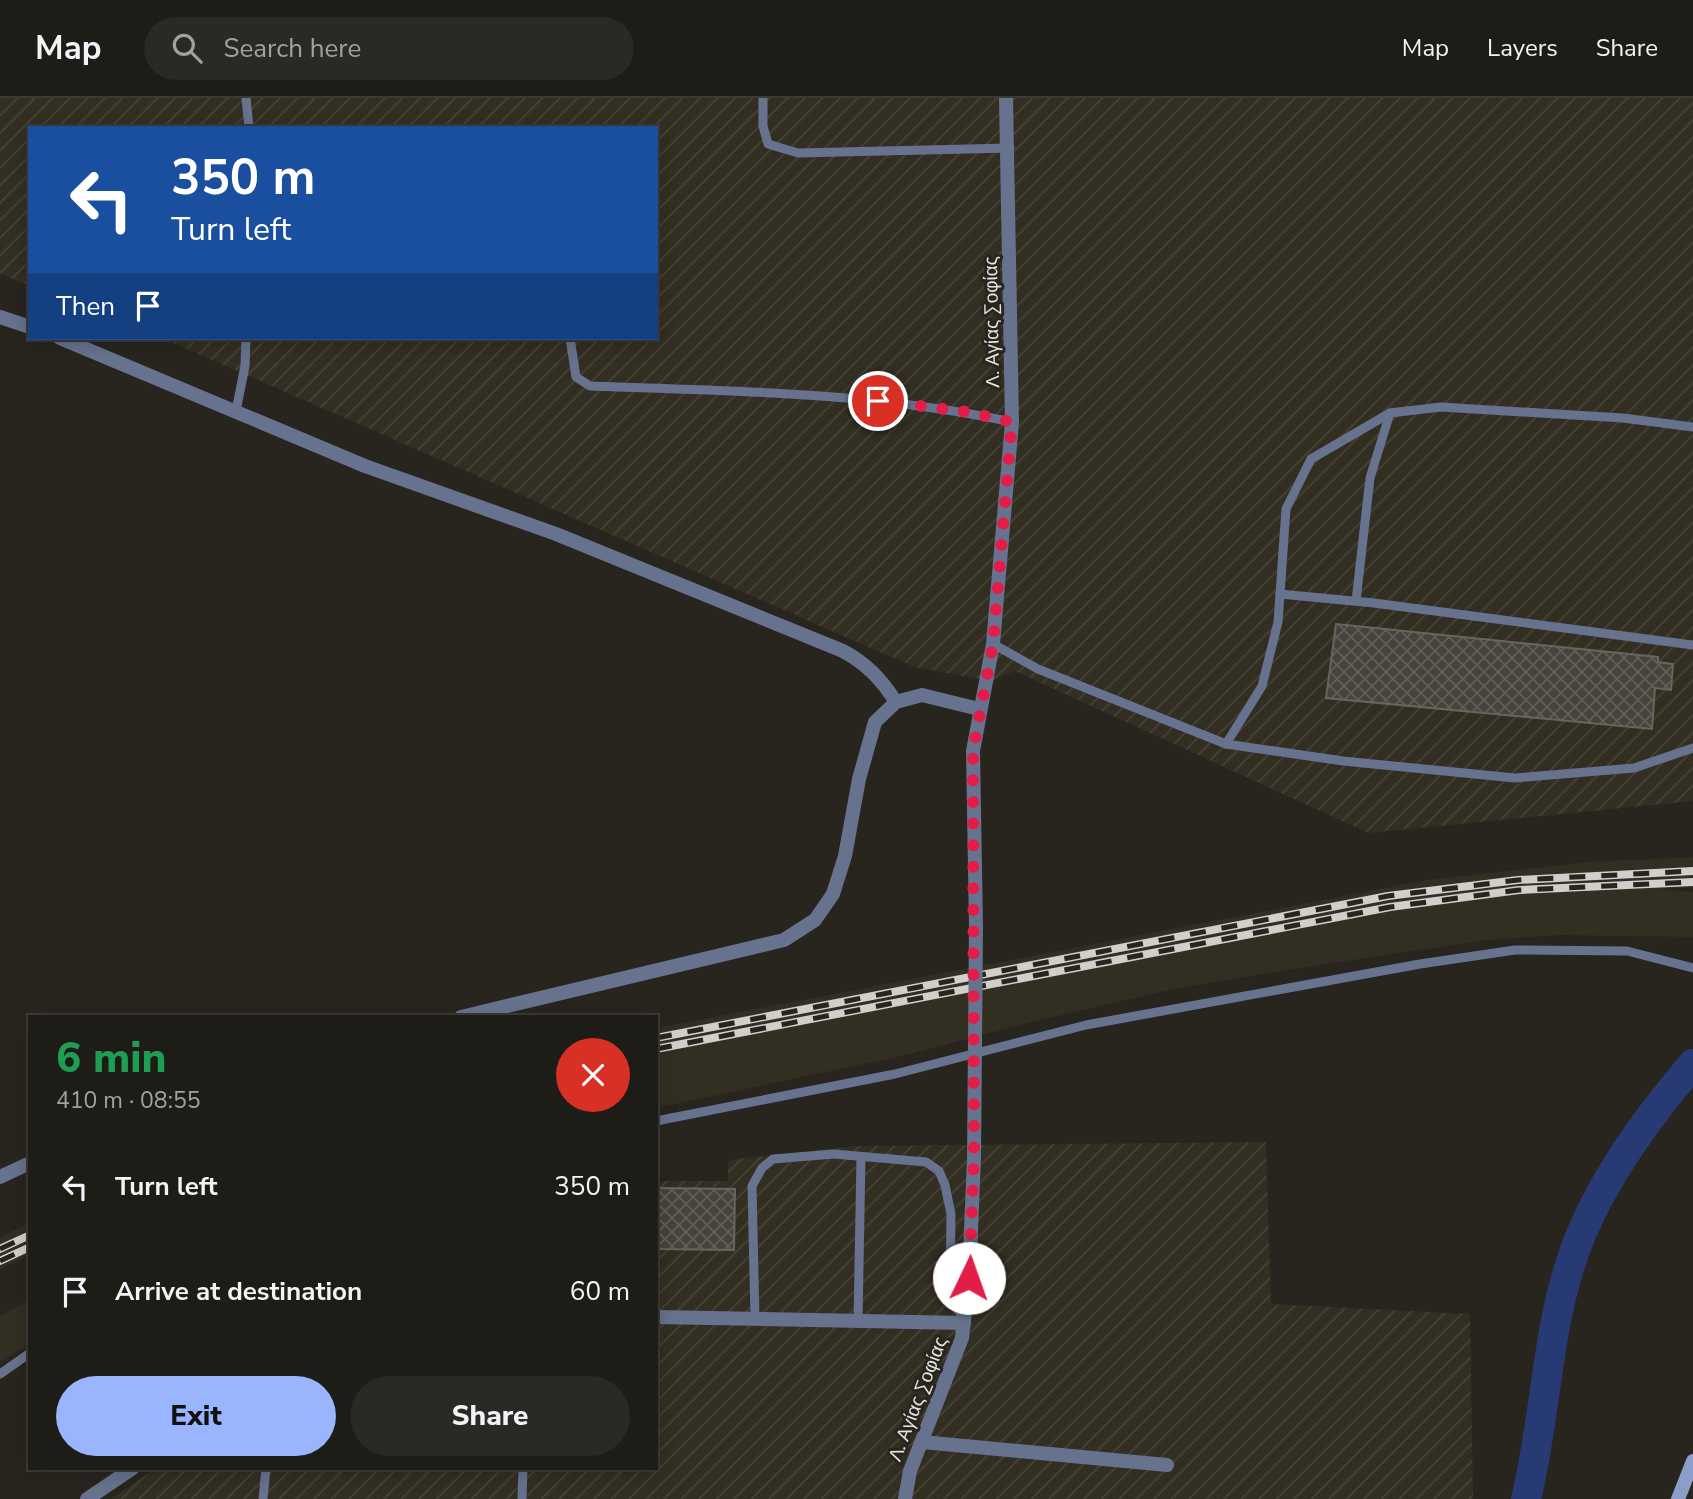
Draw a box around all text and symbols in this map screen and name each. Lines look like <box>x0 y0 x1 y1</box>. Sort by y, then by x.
search box <box>144 17 634 80</box>
text: Map <box>35 26 102 71</box>
icon: search <box>168 29 206 67</box>
text: Search here <box>224 31 361 66</box>
text: Map <box>1402 32 1449 64</box>
text: Layers <box>1487 32 1558 64</box>
text: Share <box>1596 32 1658 64</box>
text: 350 m <box>171 144 315 211</box>
icon: left <box>56 154 147 245</box>
text: Turn left <box>171 208 291 251</box>
street label: Λ. Αγίας Σοφίας <box>978 256 1006 388</box>
icon: arrive <box>129 287 167 325</box>
text: Then <box>56 289 115 324</box>
pin <box>848 371 908 431</box>
icon: arrive <box>859 382 897 420</box>
text: 6 min <box>56 1030 166 1087</box>
button: close <box>556 1038 630 1112</box>
text: 410 m · 08:55 <box>56 1085 201 1116</box>
icon: left <box>56 1168 94 1206</box>
text: Turn left <box>115 1169 218 1204</box>
text: 350 m <box>554 1169 630 1204</box>
position arrow <box>932 1241 1006 1315</box>
icon: arrive <box>56 1273 94 1311</box>
text: Arrive at destination <box>115 1274 362 1309</box>
text: 60 m <box>570 1274 630 1309</box>
street label: Λ. Αγίας Σοφίας <box>882 1333 954 1465</box>
button: Exit <box>56 1376 336 1456</box>
button: Share <box>350 1376 630 1456</box>

